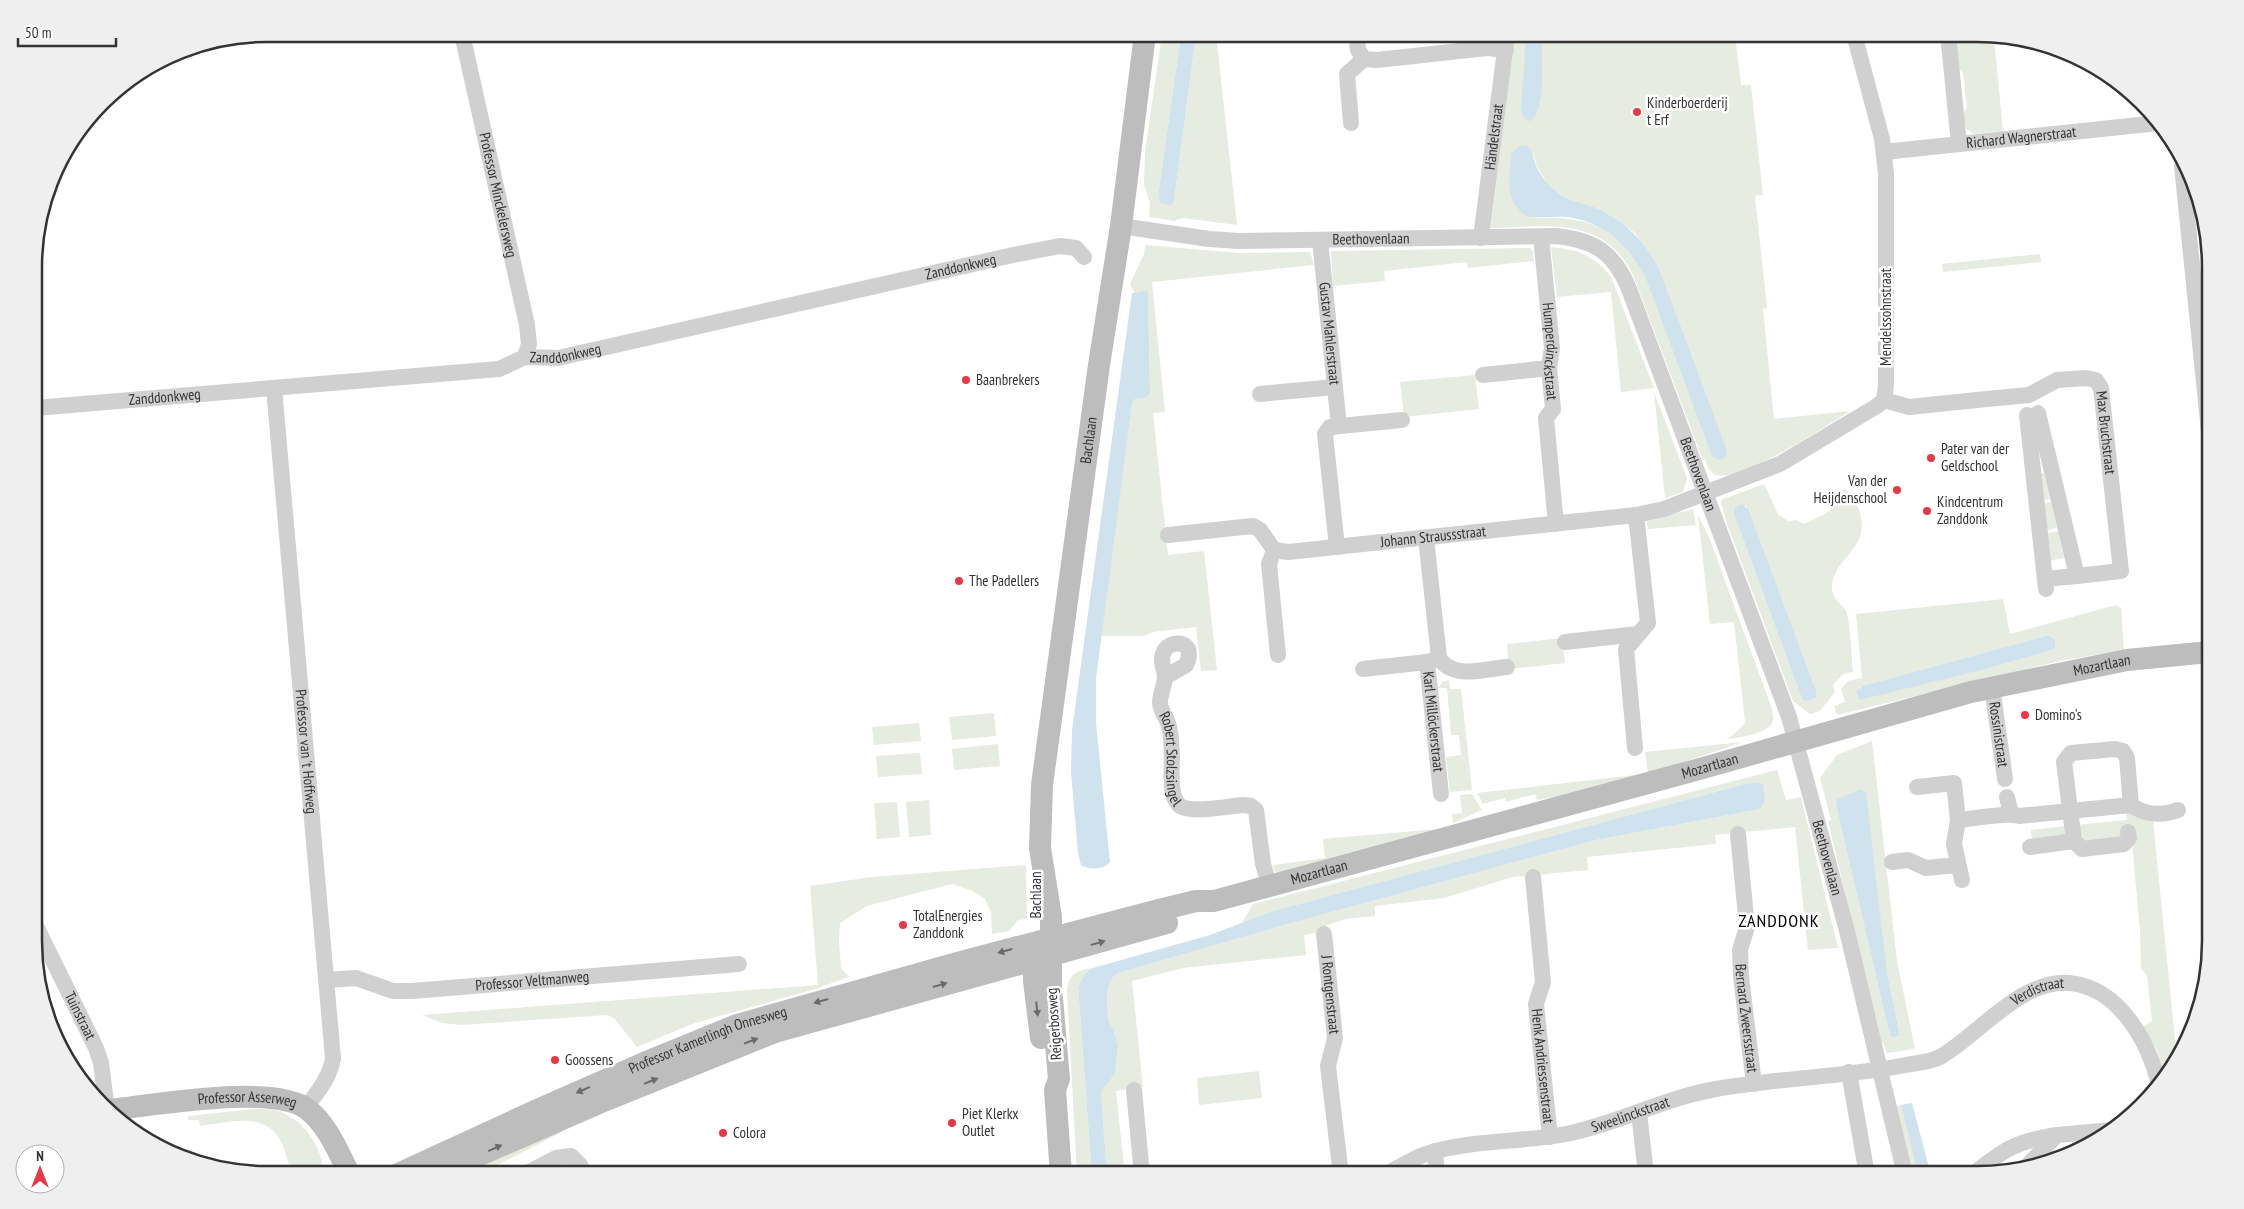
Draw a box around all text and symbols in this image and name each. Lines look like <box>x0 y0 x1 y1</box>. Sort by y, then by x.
scale bar <box>18 15 115 47</box>
text: 50 m <box>25 23 51 42</box>
place label: Kinderboerderij t Erf <box>1647 93 1728 129</box>
street label: Händelstraat <box>1480 103 1507 171</box>
marker: Kinderboerderij t Erf <box>1631 106 1643 118</box>
street label: Richard Wagnerstraat <box>1965 122 2077 152</box>
street label: Professor Minckelersweg <box>475 131 522 259</box>
street label: Beethovenlaan <box>1332 228 1410 249</box>
street label: Zanddonkweg <box>923 249 998 284</box>
street label: Mendelssohnstraat <box>1876 268 1895 366</box>
street label: Gustav Mahlerstraat <box>1315 281 1345 386</box>
street label: Humperdinckstraat <box>1539 302 1562 401</box>
street label: Zanddonkweg <box>529 339 603 367</box>
place label: Baanbrekers <box>976 370 1040 389</box>
marker: Baanbrekers <box>960 374 972 386</box>
street label: Zanddonkweg <box>128 384 201 409</box>
street label: Max Bruchstraat <box>2092 390 2120 475</box>
street label: Bachlaan <box>1076 416 1101 465</box>
street label: Beethovenlaan <box>1676 435 1721 513</box>
place label: Pater van der Geldschool <box>1941 439 2010 475</box>
marker: Pater van der Geldschool <box>1925 452 1937 464</box>
place label: Van der Heijdenschool <box>1814 471 1888 507</box>
marker: Van der Heijdenschool <box>1891 484 1903 496</box>
place label: Kindcentrum Zanddonk <box>1937 492 2003 528</box>
marker: Kindcentrum Zanddonk <box>1921 505 1933 517</box>
street label: Johann Straussstraat <box>1378 521 1487 551</box>
place label: The Padellers <box>969 571 1039 590</box>
marker: The Padellers <box>953 575 965 587</box>
street label: Mozartlaan <box>2071 650 2131 680</box>
street label: Karl Millöckerstraat <box>1419 670 1449 773</box>
street label: Professor van 't Hoffweg <box>292 689 321 815</box>
street label: Rossinistraat <box>1985 700 2013 768</box>
place label: Domino's <box>2035 705 2082 724</box>
street label: Robert Stolzsingel <box>1155 708 1187 810</box>
marker: Domino's <box>2019 709 2031 721</box>
street label: Mozartlaan <box>1679 749 1740 783</box>
street label: Beethovenlaan <box>1808 818 1847 897</box>
street label: Mozartlaan <box>1288 855 1349 889</box>
street label: Bachlaan <box>1026 871 1045 919</box>
place label: TotalEnergies Zanddonk <box>913 906 983 942</box>
district label: ZANDDONK <box>1738 909 1820 932</box>
marker: TotalEnergies Zanddonk <box>897 919 909 931</box>
one-way arrow <box>1090 939 1105 947</box>
one-way arrow <box>997 947 1012 955</box>
street label: J Rontgenstraat <box>1317 953 1345 1035</box>
street label: Bernard Zweersstraat <box>1732 963 1763 1074</box>
street label: Professor Veltmanweg <box>475 966 590 995</box>
street label: Verdistraat <box>2006 973 2064 1010</box>
one-way arrow <box>933 981 948 989</box>
street label: Reigerbosweg <box>1042 987 1065 1061</box>
street label: Tuinstraat <box>61 988 100 1043</box>
one-way arrow <box>813 998 828 1006</box>
street label: Professor Kamerlingh Onnesweg <box>625 1001 789 1078</box>
one-way arrow <box>1033 1001 1041 1017</box>
street label: Henk Andriessenstraat <box>1528 1008 1559 1124</box>
one-way arrow <box>744 1037 759 1045</box>
place label: Goossens <box>565 1050 613 1069</box>
marker: Goossens <box>549 1054 561 1066</box>
one-way arrow <box>644 1077 659 1085</box>
one-way arrow <box>576 1086 590 1094</box>
street label: Professor Asserweg <box>197 1087 299 1112</box>
street label: Sweelinckstraat <box>1589 1092 1672 1136</box>
place label: Piet Klerkx Outlet <box>962 1104 1019 1140</box>
marker: Piet Klerkx Outlet <box>946 1117 958 1129</box>
place label: Colora <box>733 1123 766 1142</box>
marker: Colora <box>717 1127 729 1139</box>
north arrow <box>15 1144 65 1194</box>
one-way arrow <box>488 1144 502 1152</box>
text: N <box>36 1147 44 1165</box>

